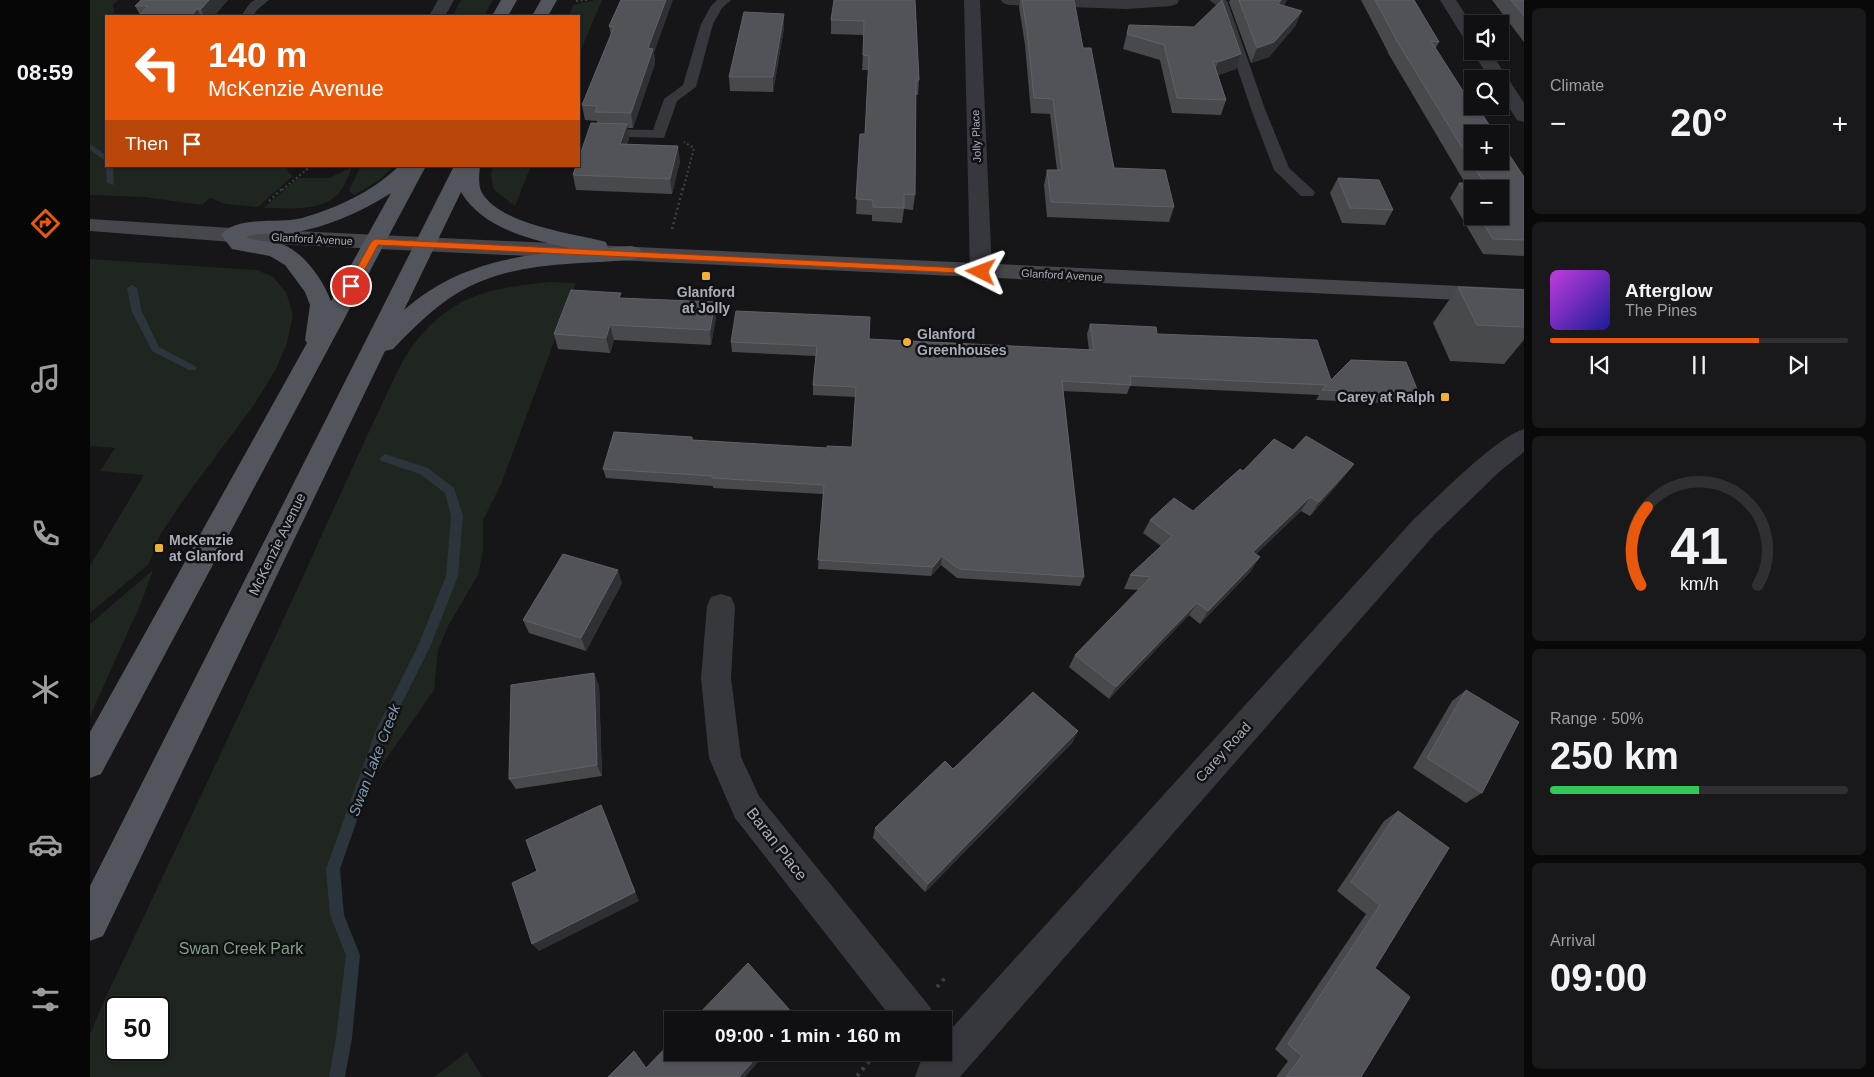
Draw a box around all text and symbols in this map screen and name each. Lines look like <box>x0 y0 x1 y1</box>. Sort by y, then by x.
map controls <box>1464 15 1509 225</box>
button: sound <box>1464 15 1509 60</box>
icon: left <box>125 35 190 100</box>
text: 140 m <box>208 35 307 74</box>
text: 08:59 <box>17 60 73 85</box>
button: search <box>1464 70 1509 115</box>
text: McKenzie Avenue <box>208 76 384 101</box>
text: Climate <box>1550 77 1604 94</box>
text: 20° <box>1670 102 1728 144</box>
text: − <box>1550 108 1566 139</box>
text: + <box>1832 108 1848 139</box>
street label: Jolly Place <box>969 110 983 162</box>
button: + <box>1464 125 1509 170</box>
icon: arrive <box>178 130 206 158</box>
text: Then <box>125 133 168 154</box>
button: − <box>1464 180 1509 225</box>
icon: directions <box>28 206 63 241</box>
street label: Glanford Avenue <box>271 231 353 247</box>
position arrow <box>954 245 1006 297</box>
pin <box>330 265 372 307</box>
street label: Glanford Avenue <box>1021 267 1103 283</box>
marker: Glanford at Jolly <box>700 270 712 282</box>
icon: arrive <box>337 272 365 300</box>
text: Afterglow <box>1625 280 1713 301</box>
place label: Glanford at Jolly <box>677 284 735 316</box>
text: The Pines <box>1625 302 1697 319</box>
place label: Glanford Greenhouses <box>917 326 1007 358</box>
marker: Glanford Greenhouses <box>901 336 913 348</box>
icon: previous <box>1586 351 1614 379</box>
icon: pause <box>1685 351 1713 379</box>
icon: next <box>1784 351 1812 379</box>
icon: music <box>28 361 63 396</box>
place label: Carey at Ralph <box>1337 389 1435 405</box>
marker: Carey at Ralph <box>1439 391 1451 403</box>
street label: McKenzie Avenue <box>245 490 309 598</box>
icon: phone <box>28 516 63 551</box>
text: 41 <box>1670 517 1728 575</box>
place label: McKenzie at Glanford <box>169 532 244 564</box>
marker: McKenzie at Glanford <box>153 542 165 554</box>
text: km/h <box>1680 574 1718 594</box>
icon: climate <box>28 672 63 707</box>
water label: Swan Lake Creek <box>345 700 404 818</box>
text: Range · 50% <box>1550 710 1643 727</box>
street label: Carey Road <box>1192 719 1254 785</box>
text: 250 km <box>1550 735 1679 777</box>
street label: Baran Place <box>743 804 811 884</box>
icon: car <box>28 827 63 862</box>
text: Arrival <box>1550 932 1595 949</box>
park label: Swan Creek Park <box>179 940 304 957</box>
text: 09:00 <box>1550 957 1647 999</box>
icon: filters <box>28 982 63 1017</box>
speed limit sign: 50 <box>105 996 170 1061</box>
text: 09:00 · 1 min · 160 m <box>715 1025 901 1046</box>

